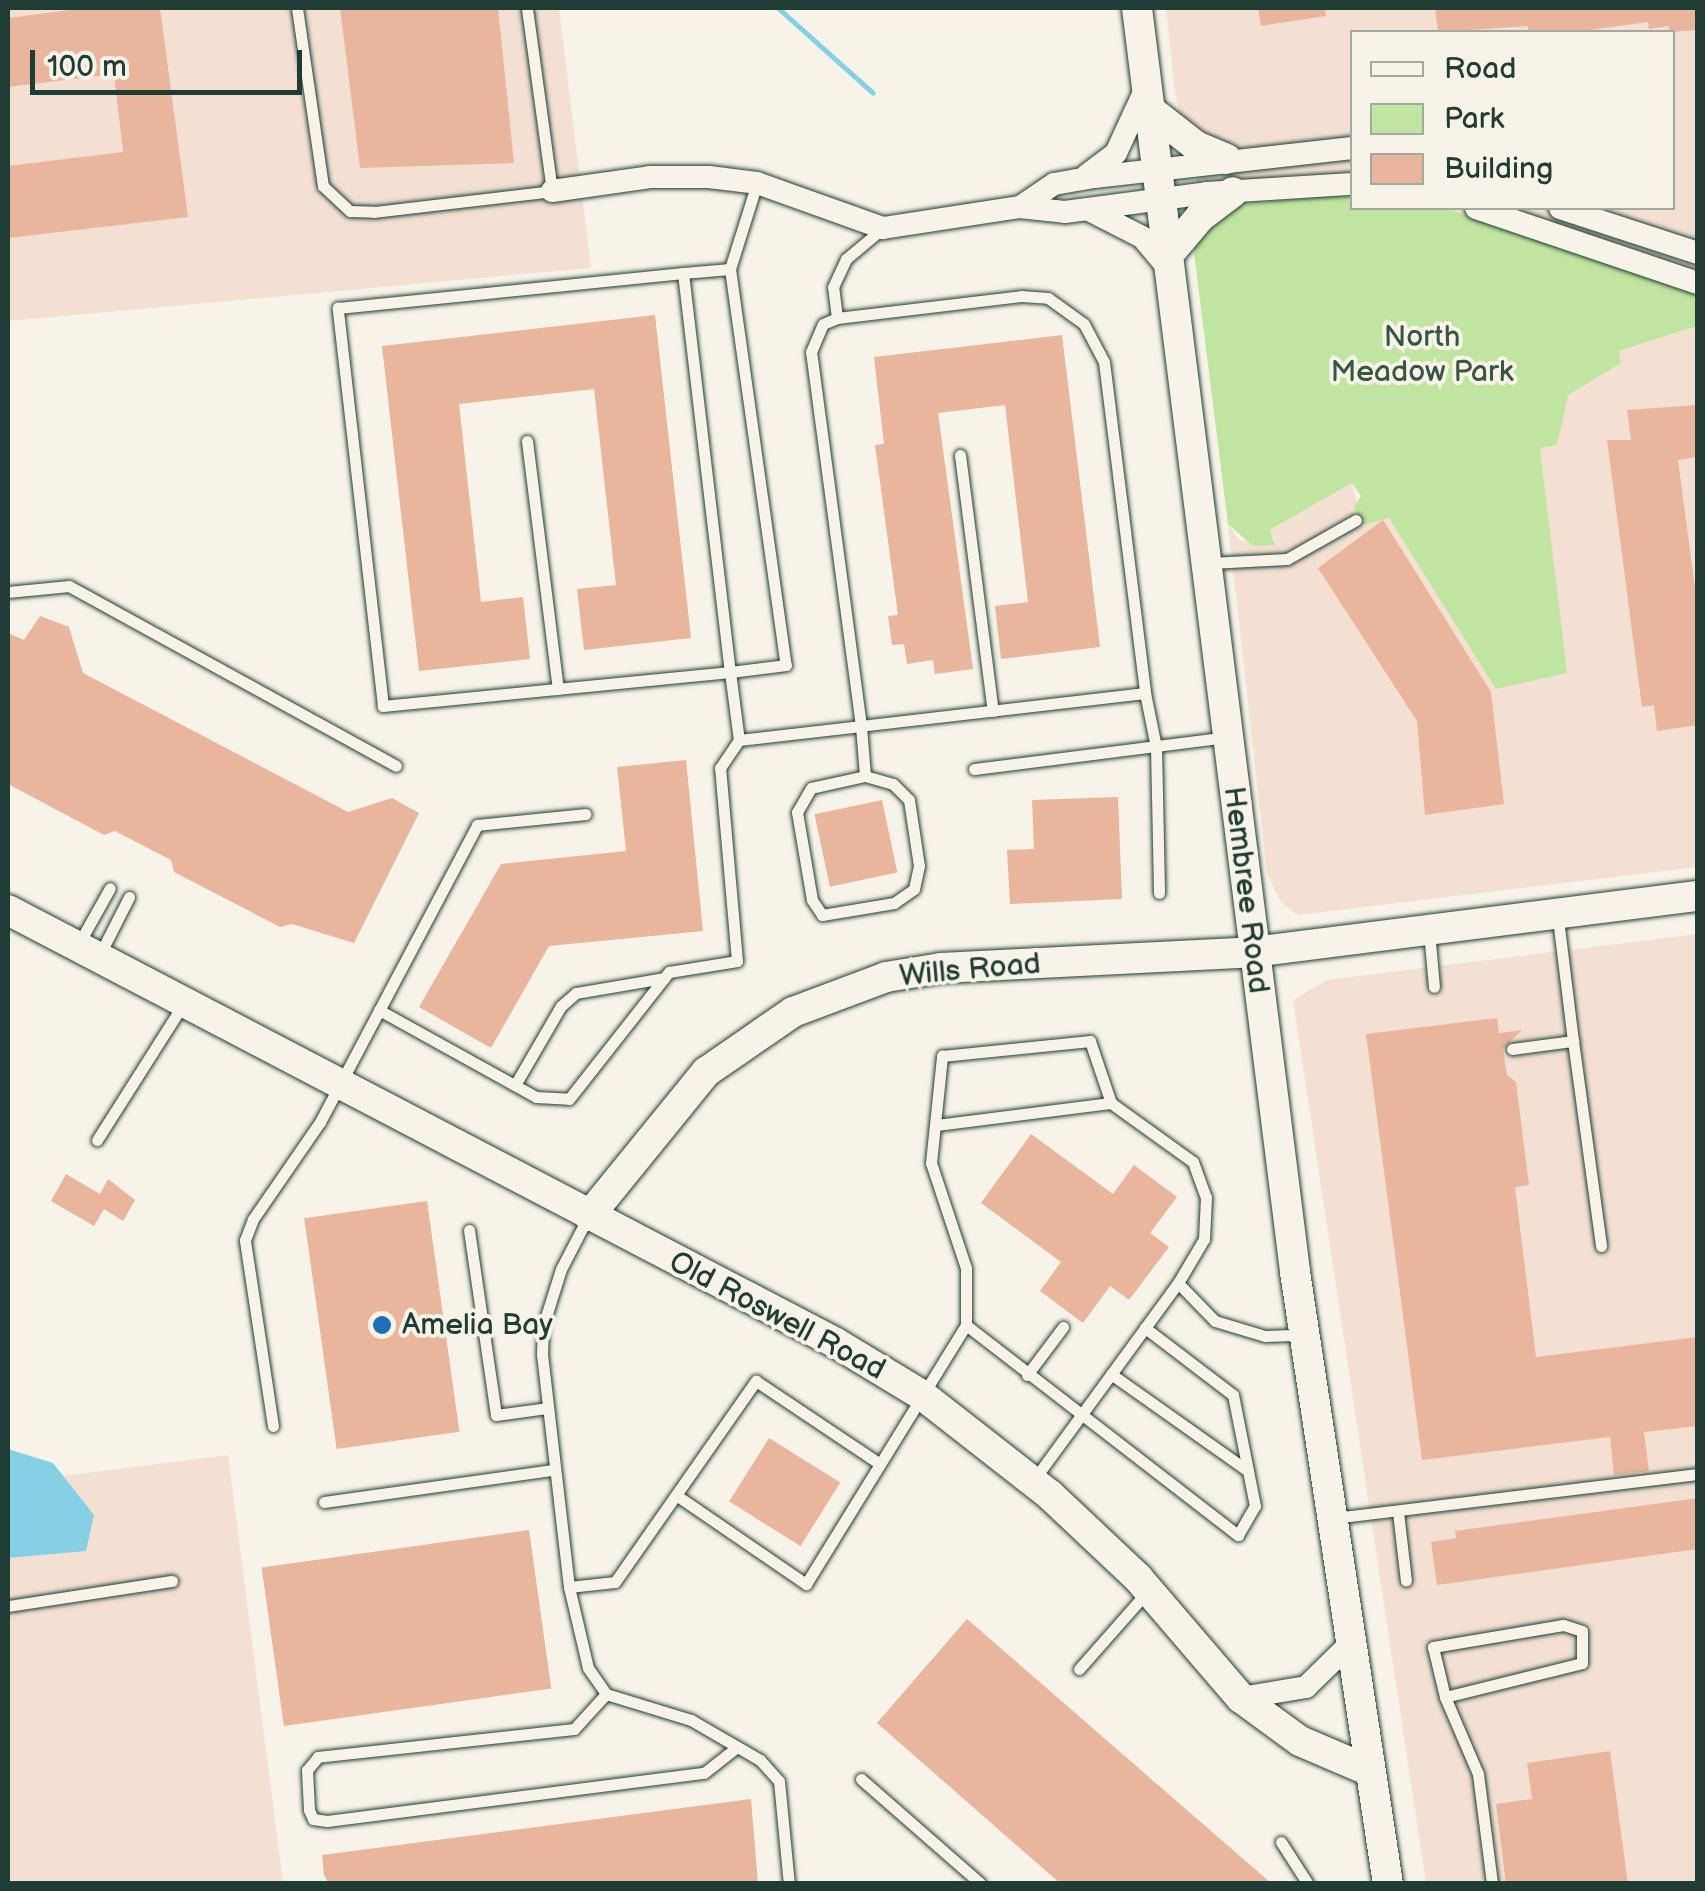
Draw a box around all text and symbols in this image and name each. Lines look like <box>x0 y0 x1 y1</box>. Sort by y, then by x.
scale bar <box>35 30 308 92</box>
legend <box>1350 30 1675 210</box>
text: 100 m <box>47 49 127 85</box>
text: Road <box>1444 51 1517 87</box>
text: Park <box>1444 101 1504 137</box>
text: Building <box>1444 151 1553 187</box>
park label: North Meadow Park <box>1330 319 1514 390</box>
street label: Hembree Road <box>1215 785 1277 995</box>
street label: Wills Road <box>898 946 1042 994</box>
street label: Old Roswell Road <box>663 1244 891 1388</box>
place label: Amelia Bay <box>402 1307 553 1343</box>
marker: Amelia Bay <box>371 1314 393 1336</box>

